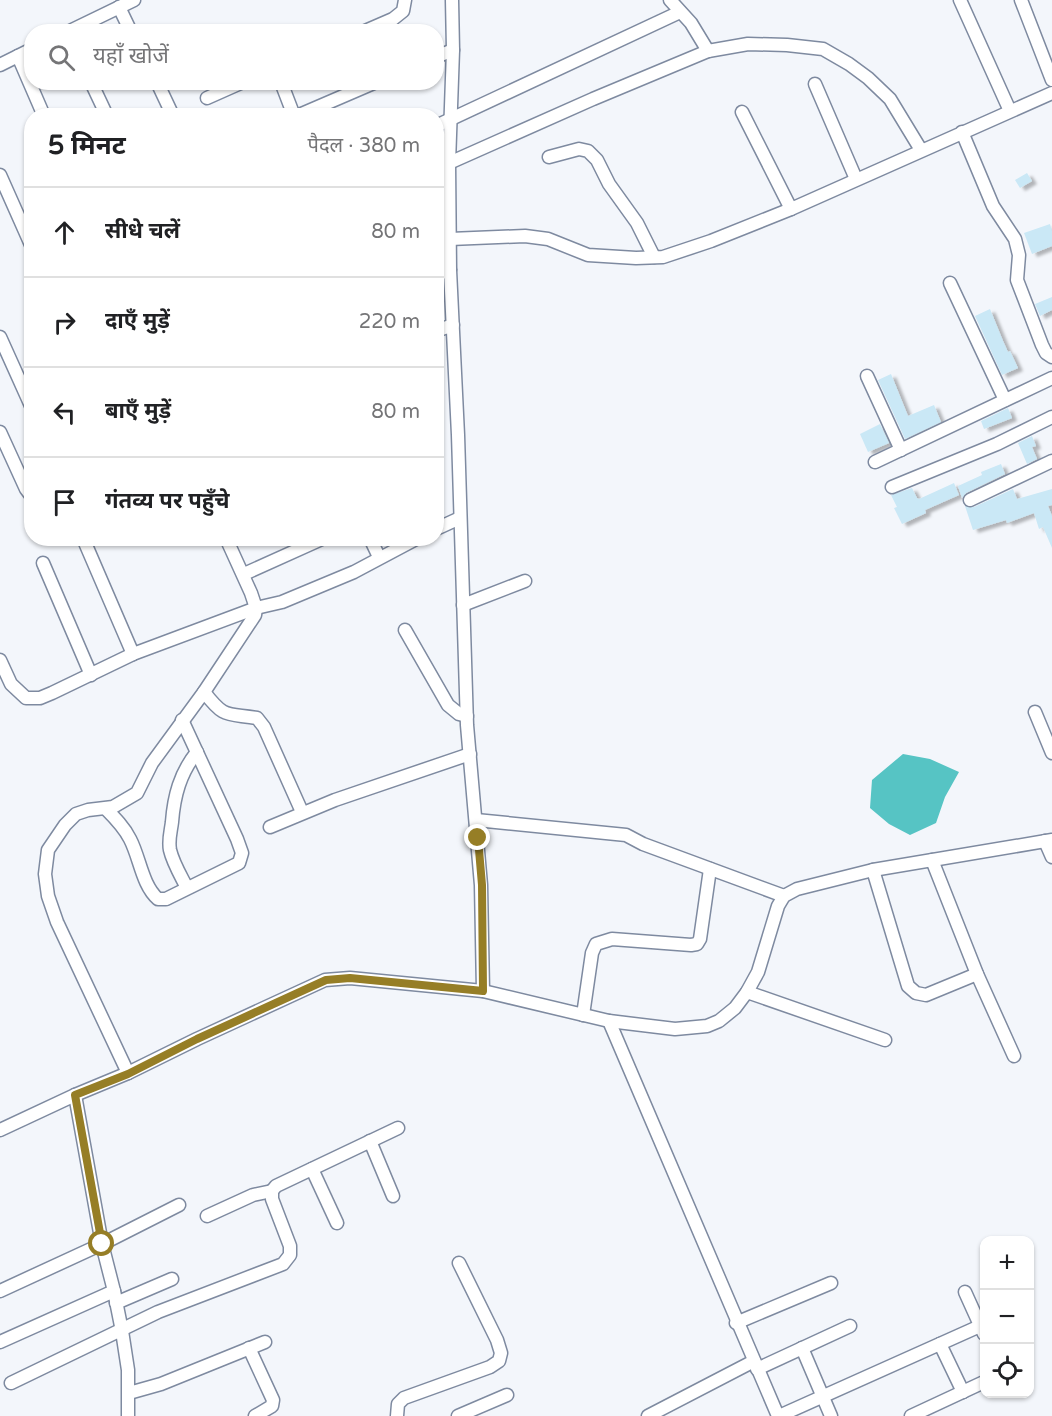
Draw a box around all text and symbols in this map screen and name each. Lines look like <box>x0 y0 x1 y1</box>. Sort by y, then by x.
search box <box>24 24 444 90</box>
icon: search <box>45 41 78 74</box>
text: यहाँ खोजें <box>93 43 169 69</box>
text: 5 मिनट <box>48 130 126 161</box>
text: पैदल · 380 m <box>308 134 420 158</box>
icon: ahead <box>48 216 81 249</box>
text: सीधे चलें <box>105 218 180 244</box>
text: 80 m <box>371 220 420 244</box>
icon: right <box>48 306 81 339</box>
text: दाएँ मुड़ें <box>105 308 170 334</box>
text: 220 m <box>359 310 420 334</box>
icon: left <box>48 396 81 429</box>
text: बाएँ मुड़ें <box>105 398 171 424</box>
text: 80 m <box>371 400 420 424</box>
icon: arrive <box>48 486 81 519</box>
text: गंतव्य पर पहुँचे <box>105 488 230 514</box>
route end <box>464 824 490 850</box>
route start <box>88 1230 114 1256</box>
map controls <box>980 1236 1034 1398</box>
button: + <box>980 1236 1034 1290</box>
button: − <box>980 1290 1034 1344</box>
button: locate <box>980 1344 1034 1398</box>

